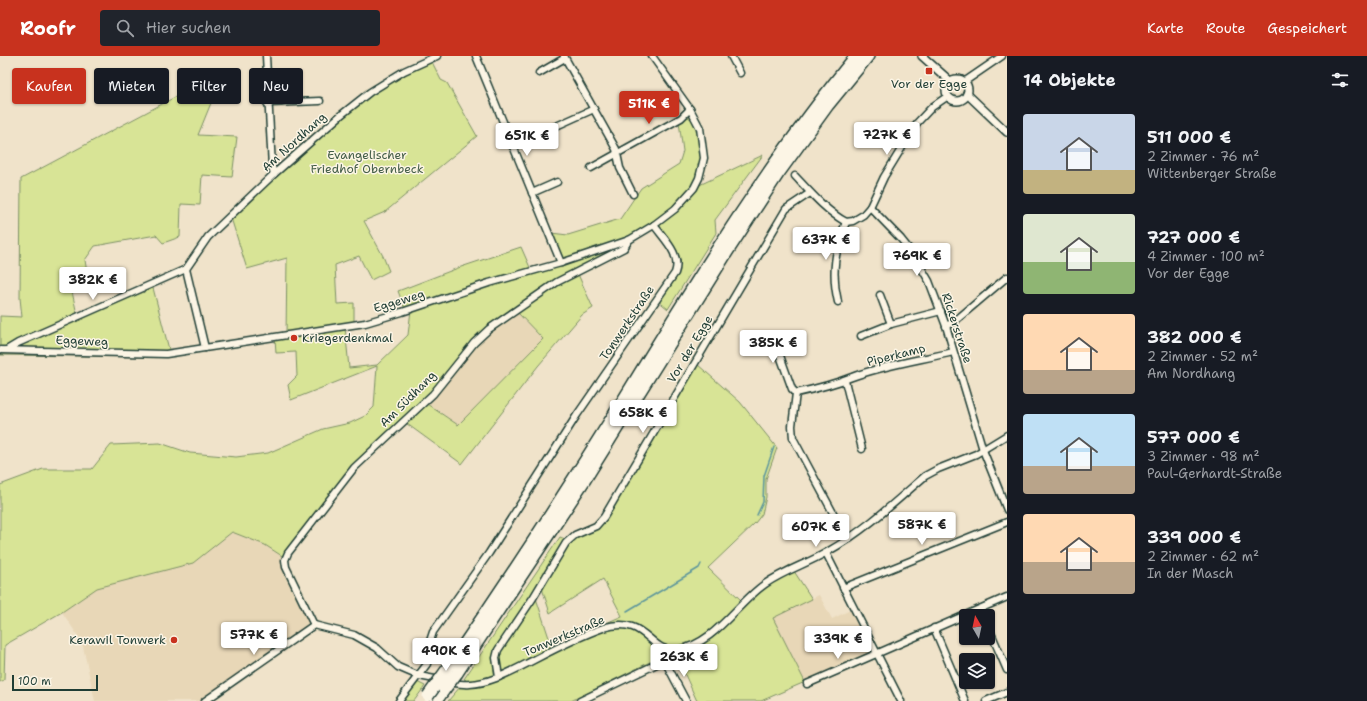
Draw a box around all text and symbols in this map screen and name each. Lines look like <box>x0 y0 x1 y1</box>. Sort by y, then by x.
search box <box>100 10 380 46</box>
text: Roofr <box>20 16 76 41</box>
icon: search <box>114 17 136 39</box>
text: Hier suchen <box>146 18 231 38</box>
text: Karte <box>1147 19 1184 37</box>
text: Route <box>1206 19 1245 37</box>
text: Gespeichert <box>1267 19 1347 37</box>
marker: Vor der Egge <box>924 66 934 76</box>
chip: Kaufen <box>12 68 86 104</box>
chip: Mieten <box>94 68 169 104</box>
chip: Filter <box>177 68 241 104</box>
chip: Neu <box>249 68 303 104</box>
text: 14 Objekte <box>1023 69 1116 91</box>
icon: filters <box>1329 69 1351 91</box>
place label: Vor der Egge <box>891 76 967 92</box>
pin: 511K € <box>616 91 682 125</box>
text: 511K € <box>628 95 670 112</box>
street label: Am Nordhang <box>258 109 330 175</box>
pin: 727K € <box>854 122 920 156</box>
pin: 651K € <box>494 123 560 157</box>
text: 727K € <box>863 126 911 143</box>
text: 511 000 € <box>1147 126 1231 148</box>
text: 651K € <box>505 127 549 144</box>
icon: home <box>1055 130 1103 178</box>
park label: Evangelischer Friedhof Obernbeck <box>310 147 424 177</box>
text: 2 Zimmer · 76 m² <box>1147 148 1259 165</box>
text: Wittenberger Straße <box>1147 165 1277 182</box>
text: 727 000 € <box>1147 226 1240 248</box>
pin: 637K € <box>793 227 859 261</box>
icon: home <box>1055 230 1103 278</box>
text: 637K € <box>802 231 850 248</box>
pin: 769K € <box>884 243 950 277</box>
text: 769K € <box>892 247 942 264</box>
text: 4 Zimmer · 100 m² <box>1147 248 1265 265</box>
text: Vor der Egge <box>1147 265 1230 282</box>
pin: 382K € <box>60 267 126 301</box>
text: 382K € <box>68 271 118 288</box>
street label: Tonwerkstraße <box>596 282 658 364</box>
street label: Eggeweg <box>372 286 426 316</box>
street label: Rickerstraße <box>938 291 976 366</box>
street label: Vor der Egge <box>663 312 717 386</box>
text: 382 000 € <box>1147 326 1242 348</box>
place label: Kriegerdenkmal <box>302 330 393 346</box>
pin: 385K € <box>740 330 806 364</box>
icon: home <box>1055 330 1103 378</box>
street label: Eggeweg <box>55 332 109 350</box>
marker: Kriegerdenkmal <box>289 333 299 343</box>
text: 385K € <box>749 334 797 351</box>
street label: Piperkamp <box>865 340 927 370</box>
text: 2 Zimmer · 52 m² <box>1147 348 1258 365</box>
text: Am Nordhang <box>1147 365 1235 382</box>
street label: Am Südhang <box>376 367 440 431</box>
pin: 658K € <box>610 400 676 434</box>
text: 658K € <box>619 404 667 421</box>
text: 577 000 € <box>1147 426 1240 448</box>
icon: home <box>1055 430 1103 478</box>
text: 3 Zimmer · 98 m² <box>1147 448 1260 465</box>
text: Paul-Gerhardt-Straße <box>1147 465 1282 482</box>
pin: 587K € <box>889 512 955 546</box>
pin: 607K € <box>783 514 849 548</box>
text: 587K € <box>898 516 946 533</box>
text: 607K € <box>791 518 841 535</box>
text: 339 000 € <box>1147 526 1241 548</box>
icon: home <box>1055 530 1103 578</box>
text: 2 Zimmer · 62 m² <box>1147 548 1259 565</box>
text: In der Masch <box>1147 565 1233 582</box>
north arrow <box>959 609 995 645</box>
map controls <box>959 609 995 689</box>
street label: Tonwerkstraße <box>521 612 607 660</box>
pin: 577K € <box>221 622 287 656</box>
text: 577K € <box>230 626 278 643</box>
pin: 339K € <box>805 626 871 660</box>
text: 339K € <box>813 630 863 647</box>
place label: Kerawil Tonwerk <box>69 632 166 648</box>
marker: Kerawil Tonwerk <box>169 635 179 645</box>
pin: 490K € <box>413 638 479 672</box>
text: 490K € <box>421 642 471 659</box>
pin: 263K € <box>651 644 717 678</box>
text: 263K € <box>659 648 709 665</box>
button: layers <box>959 653 995 689</box>
scale bar <box>12 673 98 692</box>
text: 100 m <box>18 674 51 689</box>

